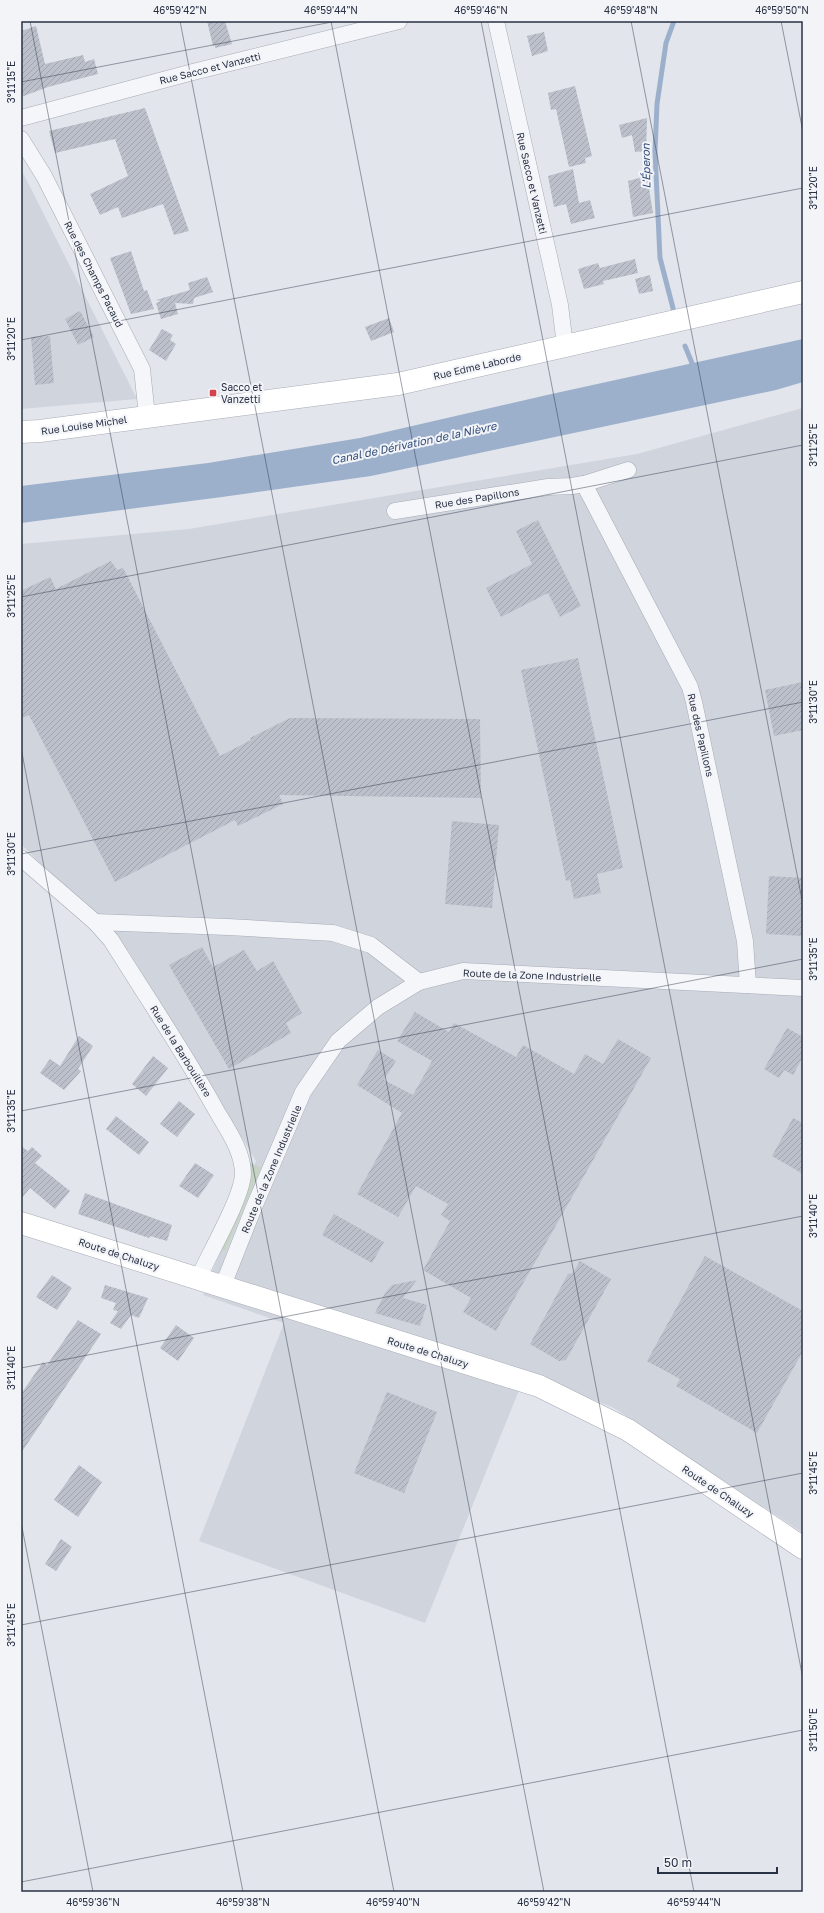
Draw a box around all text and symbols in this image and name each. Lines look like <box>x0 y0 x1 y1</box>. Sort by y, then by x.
text: 46°59'42"N <box>153 4 207 16</box>
text: 46°59'44"N <box>304 4 358 16</box>
text: 46°59'46"N <box>454 4 508 16</box>
text: 46°59'48"N <box>604 4 658 16</box>
text: 46°59'50"N <box>755 4 809 16</box>
street label: Rue Sacco et Vanzetti <box>158 50 262 86</box>
text: 3°11'15"E <box>5 61 17 103</box>
street label: Rue Sacco et Vanzetti <box>514 131 550 235</box>
water label: L'Éperon <box>639 142 653 189</box>
text: 3°11'20"E <box>807 166 819 210</box>
street label: Rue des Champs Pacaud <box>62 219 126 329</box>
text: 3°11'20"E <box>5 317 17 361</box>
street label: Rue Edme Laborde <box>432 350 522 382</box>
place label: Sacco et Vanzetti <box>221 381 262 405</box>
marker: Sacco et Vanzetti <box>208 388 218 398</box>
street label: Rue Louise Michel <box>40 413 128 437</box>
water label: Canal de Dérivation de la Nièvre <box>330 418 499 466</box>
text: 3°11'25"E <box>807 423 819 467</box>
street label: Rue des Papillons <box>434 485 520 511</box>
text: 3°11'25"E <box>5 574 17 618</box>
text: 3°11'30"E <box>807 680 819 724</box>
street label: Rue des Papillons <box>686 692 716 778</box>
text: 3°11'30"E <box>5 832 17 876</box>
text: 3°11'35"E <box>807 937 819 981</box>
street label: Route de la Zone Industrielle <box>463 967 602 983</box>
street label: Rue de la Barbouillère <box>148 1003 214 1099</box>
text: 3°11'35"E <box>5 1089 17 1133</box>
street label: Route de la Zone Industrielle <box>238 1103 304 1235</box>
text: 3°11'40"E <box>807 1194 819 1238</box>
street label: Route de Chaluzy <box>77 1235 161 1273</box>
street label: Route de Chaluzy <box>386 1334 470 1370</box>
text: 3°11'40"E <box>5 1346 17 1390</box>
text: 3°11'45"E <box>807 1451 819 1495</box>
street label: Route de Chaluzy <box>680 1462 757 1520</box>
text: 3°11'45"E <box>5 1603 17 1647</box>
text: 3°11'50"E <box>807 1708 819 1752</box>
scale bar <box>658 1849 777 1875</box>
text: 50 m <box>664 1855 692 1870</box>
text: 46°59'36"N <box>66 1896 120 1908</box>
text: 46°59'38"N <box>216 1896 270 1908</box>
text: 46°59'40"N <box>366 1896 420 1908</box>
text: 46°59'42"N <box>517 1896 571 1908</box>
text: 46°59'44"N <box>667 1896 721 1908</box>

